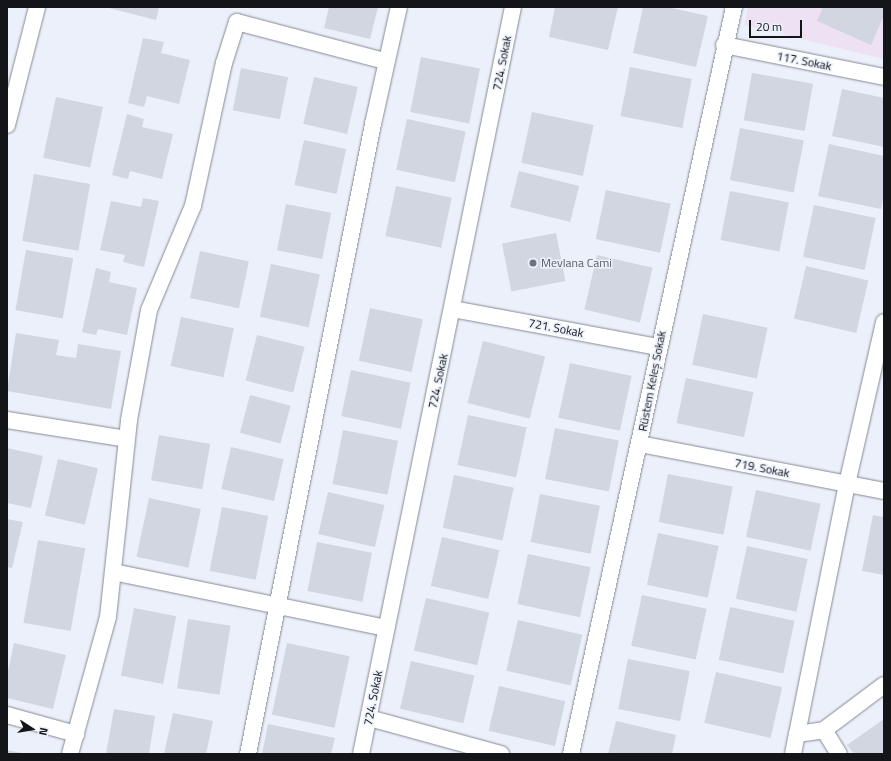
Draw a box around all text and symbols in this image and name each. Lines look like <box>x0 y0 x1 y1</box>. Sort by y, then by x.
scale bar <box>751 12 804 38</box>
text: 20 m <box>756 17 782 36</box>
street label: 724. Sokak <box>490 34 514 92</box>
street label: 117. Sokak <box>775 49 833 73</box>
place label: Mevlana Cami <box>541 256 612 270</box>
marker: Mevlana Cami <box>528 258 538 268</box>
street label: 721. Sokak <box>527 316 585 340</box>
street label: Rüstem Keleş Sokak <box>635 329 669 433</box>
street label: 724. Sokak <box>425 352 451 410</box>
street label: 719. Sokak <box>733 456 791 480</box>
street label: 724. Sokak <box>361 669 385 727</box>
north arrow <box>12 709 52 749</box>
text: N <box>35 726 52 737</box>

